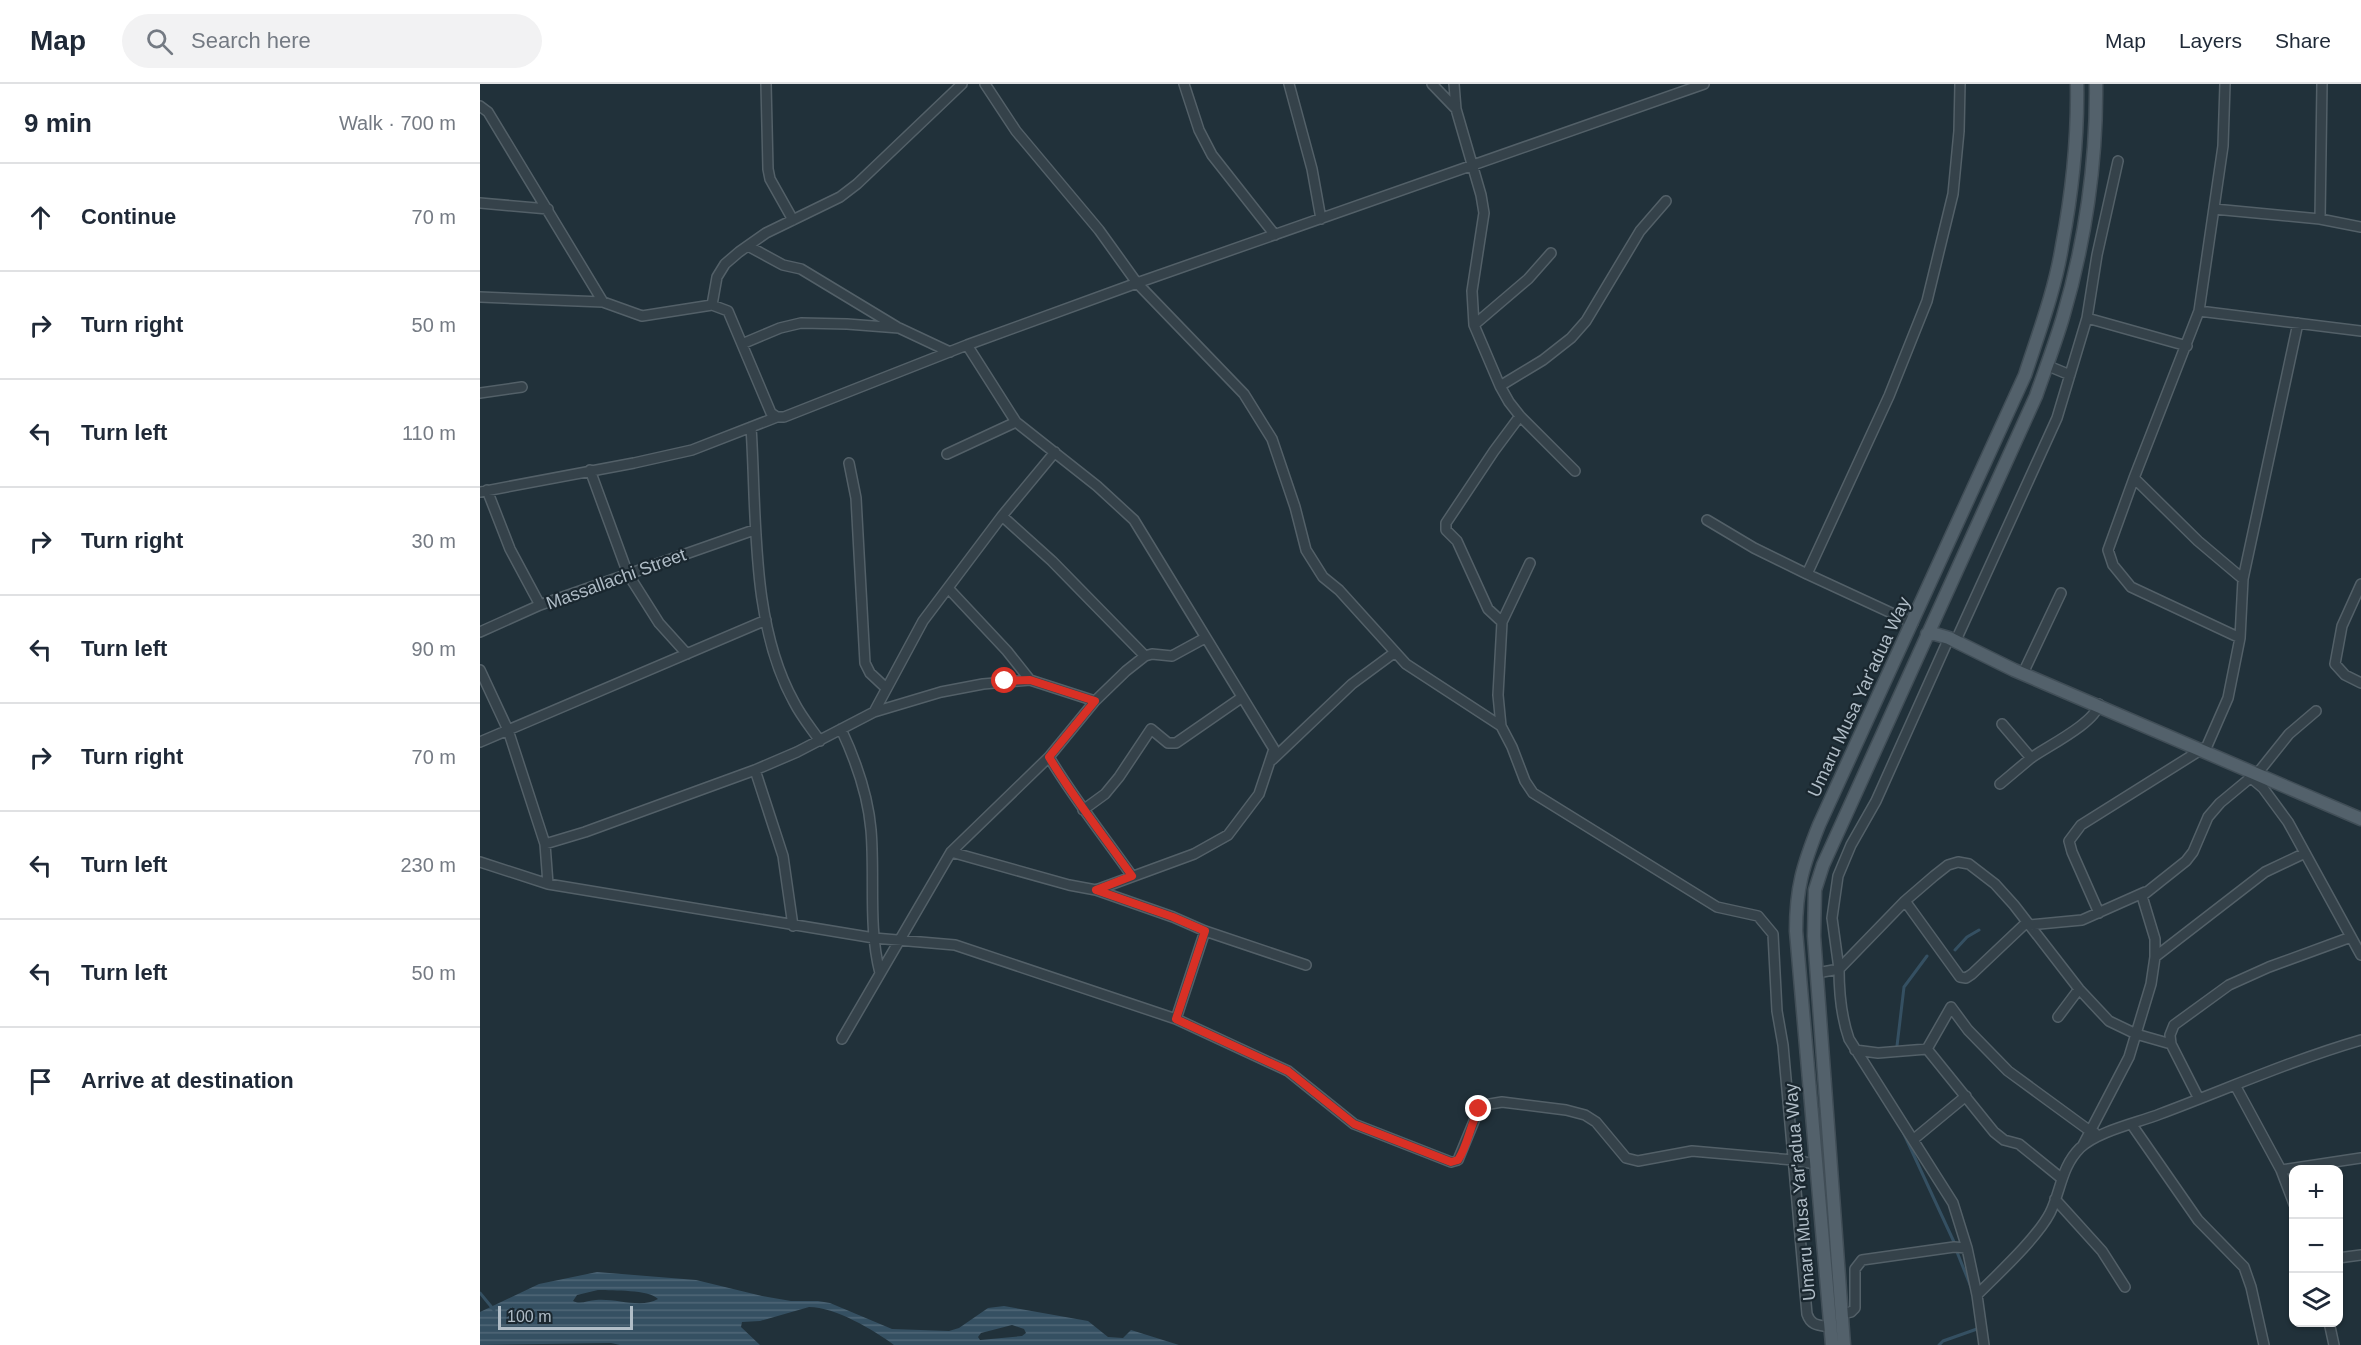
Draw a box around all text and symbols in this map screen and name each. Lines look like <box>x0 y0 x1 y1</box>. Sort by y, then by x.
search box <box>122 14 542 68</box>
text: Map <box>30 25 86 56</box>
icon: search <box>143 25 176 58</box>
text: Search here <box>191 28 311 53</box>
text: Map <box>2105 29 2146 52</box>
text: Layers <box>2179 29 2242 52</box>
text: Share <box>2275 29 2331 52</box>
text: 9 min <box>24 108 92 138</box>
text: Walk · 700 m <box>339 112 456 134</box>
icon: ahead <box>24 201 57 234</box>
text: Continue <box>81 204 176 229</box>
text: 70 m <box>412 206 456 228</box>
icon: right <box>24 309 57 342</box>
text: Turn right <box>81 312 183 337</box>
text: 50 m <box>412 314 456 336</box>
icon: left <box>24 417 57 450</box>
text: Turn left <box>81 420 167 445</box>
text: 110 m <box>402 422 456 444</box>
icon: right <box>24 525 57 558</box>
text: Turn right <box>81 528 183 553</box>
text: 30 m <box>412 530 456 552</box>
street label: Massallachi Street <box>543 544 689 614</box>
street label: Umaru Musa Yar'adua Way <box>1804 594 1914 800</box>
icon: left <box>24 633 57 666</box>
text: Turn left <box>81 636 167 661</box>
text: 90 m <box>412 638 456 660</box>
route start <box>991 667 1017 693</box>
icon: right <box>24 741 57 774</box>
text: Turn right <box>81 744 183 769</box>
text: 70 m <box>412 746 456 768</box>
icon: left <box>24 849 57 882</box>
text: Turn left <box>81 852 167 877</box>
text: 230 m <box>400 854 456 876</box>
icon: left <box>24 957 57 990</box>
text: Turn left <box>81 960 167 985</box>
text: 50 m <box>412 962 456 984</box>
icon: arrive <box>24 1065 57 1098</box>
text: Arrive at destination <box>81 1068 294 1093</box>
street label: Umaru Musa Yar'adua Way <box>1781 1082 1819 1302</box>
route end <box>1465 1095 1491 1121</box>
map controls <box>2289 1165 2343 1327</box>
button: + <box>2289 1165 2343 1219</box>
button: − <box>2289 1219 2343 1273</box>
button: layers <box>2289 1273 2343 1327</box>
scale bar <box>498 1303 633 1330</box>
text: 100 m <box>507 1308 551 1325</box>

